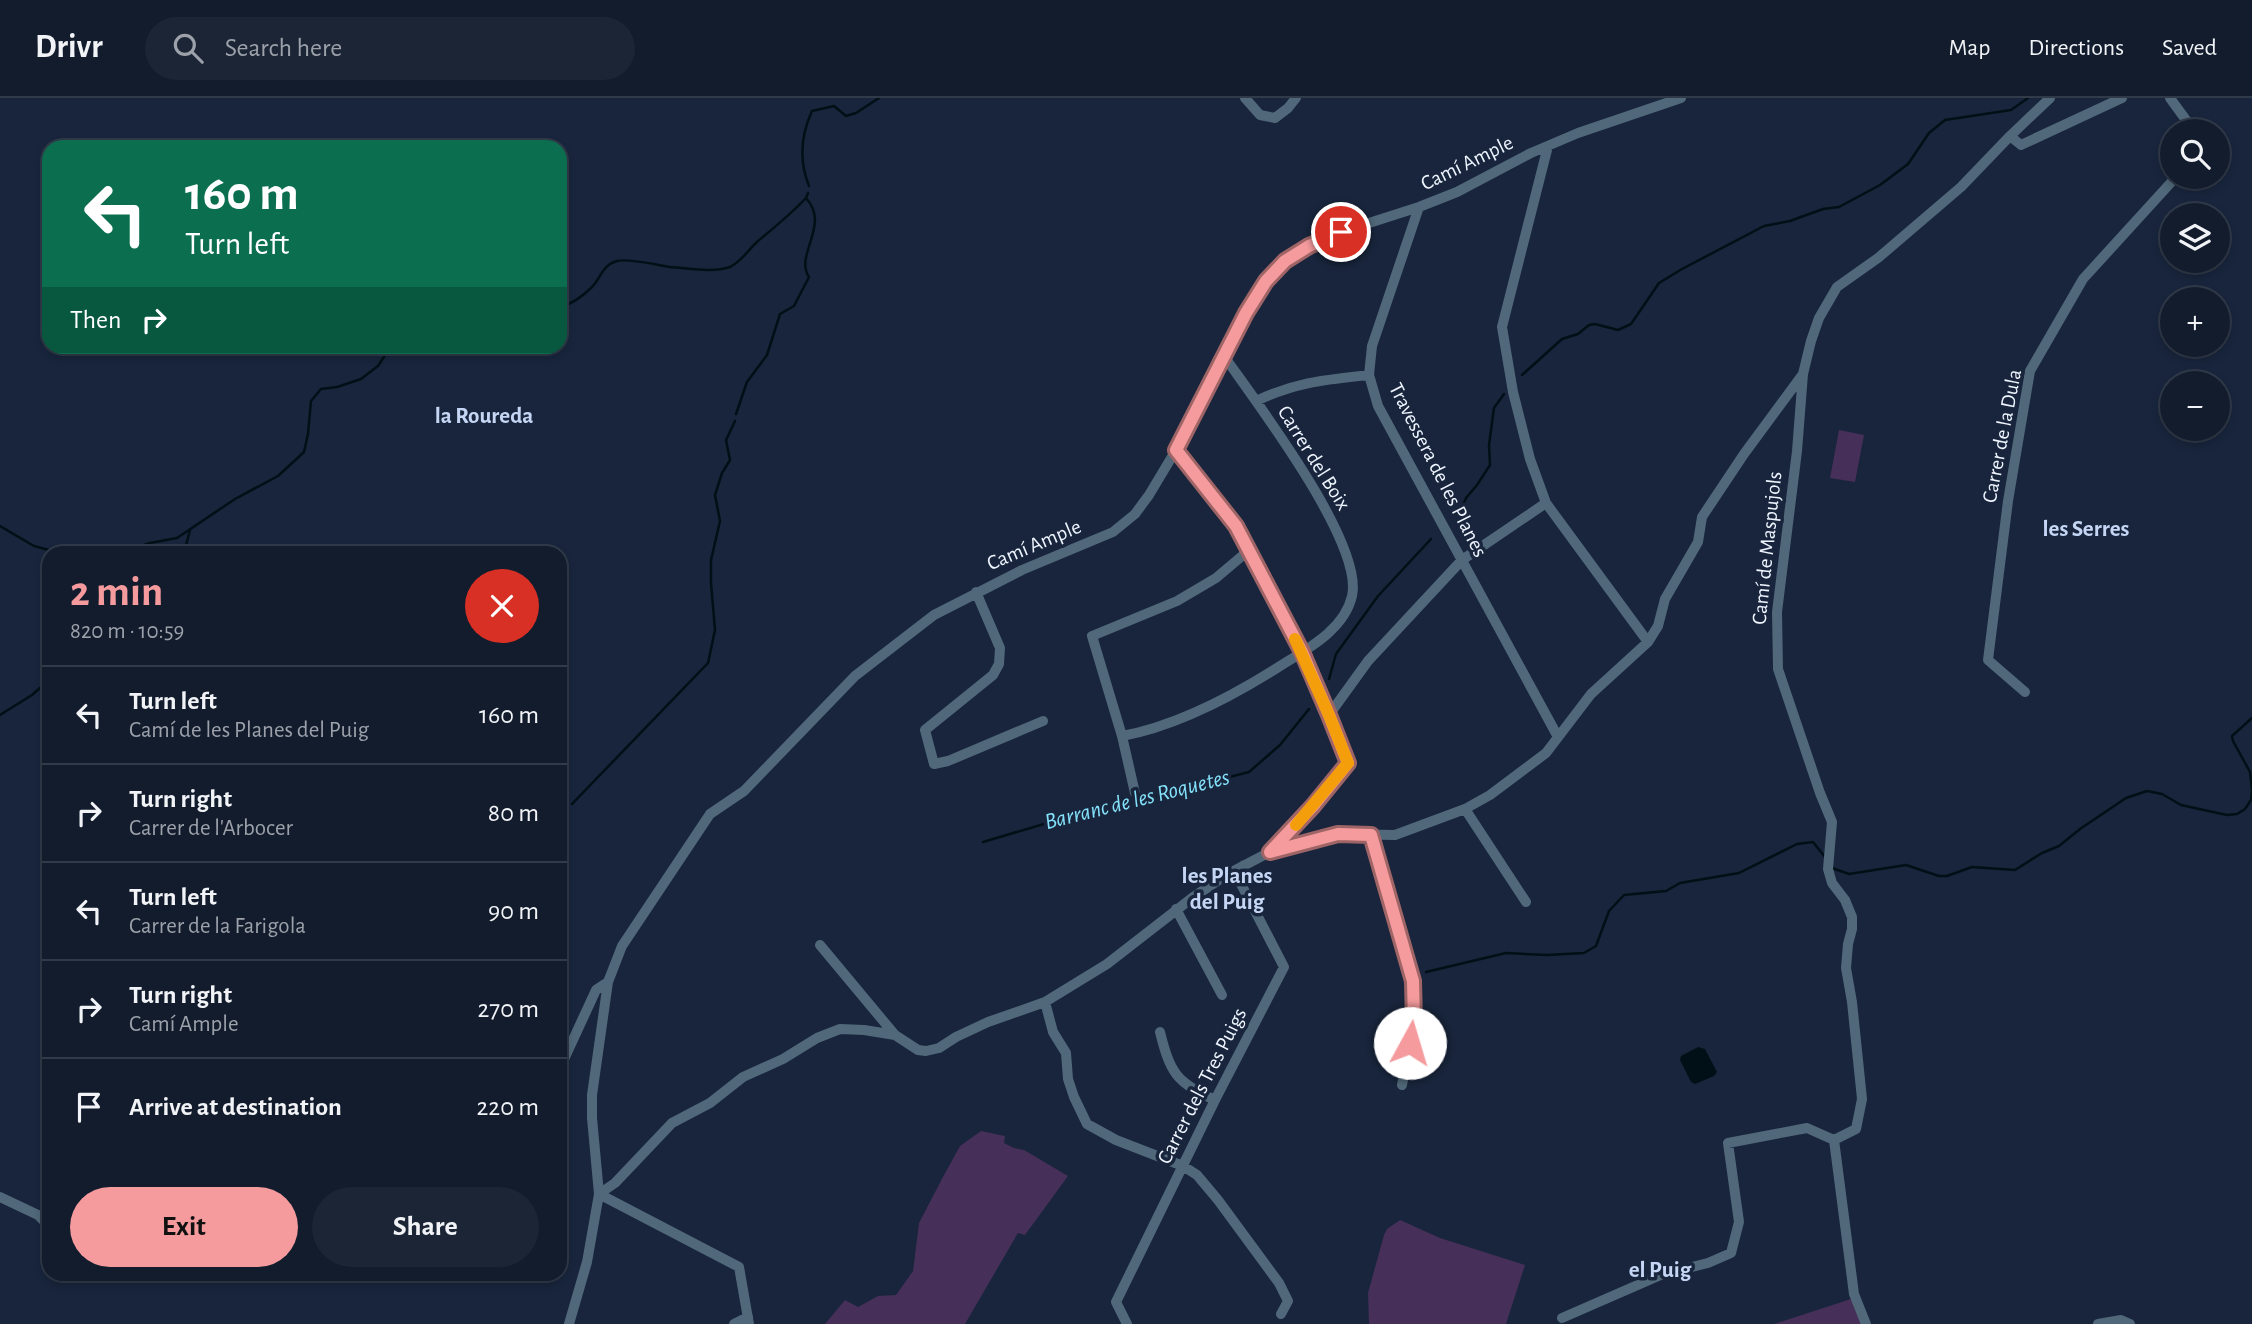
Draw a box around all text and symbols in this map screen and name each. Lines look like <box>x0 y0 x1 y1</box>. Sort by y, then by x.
search box <box>145 17 635 80</box>
icon: search <box>169 29 207 67</box>
text: Drivr <box>35 31 103 64</box>
text: Search here <box>225 35 342 61</box>
text: Map <box>1948 36 1990 60</box>
text: Directions <box>2028 36 2124 60</box>
text: Saved <box>2162 36 2217 60</box>
map controls <box>2160 119 2230 441</box>
button: search <box>2160 119 2230 189</box>
street label: Camí Ample <box>1417 132 1517 194</box>
icon: left <box>70 168 161 259</box>
text: 160 m <box>185 170 299 219</box>
pin <box>1311 202 1371 262</box>
button: layers <box>2160 203 2230 273</box>
icon: arrive <box>1322 213 1360 251</box>
text: Turn left <box>185 228 289 260</box>
button: + <box>2160 287 2230 357</box>
icon: right <box>135 301 173 339</box>
text: Then <box>70 307 121 333</box>
street label: Carrer de la Dula <box>1979 367 2025 504</box>
button: − <box>2160 371 2230 441</box>
street label: Travessera de les Planes <box>1385 380 1491 560</box>
street label: Carrer del Boix <box>1274 402 1354 514</box>
district label: la Roureda <box>435 405 533 428</box>
street label: Camí de Maspujols <box>1749 470 1785 626</box>
street label: Camí Ample <box>984 516 1084 574</box>
district label: les Serres <box>2043 518 2130 541</box>
button: close <box>465 569 539 643</box>
text: 2 min <box>70 571 163 613</box>
text: 820 m · 10:59 <box>70 620 184 643</box>
text: Turn left <box>129 688 217 714</box>
icon: left <box>70 696 108 734</box>
text: 160 m <box>479 702 539 728</box>
text: Camí de les Planes del Puig <box>129 719 369 742</box>
water label: Barranc de les Roquetes <box>1042 766 1232 834</box>
text: Turn right <box>129 786 232 812</box>
icon: right <box>70 794 108 832</box>
text: 80 m <box>488 800 539 826</box>
text: Carrer de l'Arbocer <box>129 817 293 840</box>
district label: les Planes del Puig <box>1182 865 1273 914</box>
text: Turn left <box>129 884 217 910</box>
icon: left <box>70 892 108 930</box>
text: 90 m <box>488 898 539 924</box>
text: Carrer de la Farigola <box>129 915 306 938</box>
text: Turn right <box>129 982 232 1008</box>
icon: right <box>70 990 108 1028</box>
text: 270 m <box>478 996 539 1022</box>
street label: Carrer dels Tres Puigs <box>1154 1005 1250 1167</box>
position arrow <box>1373 1006 1447 1080</box>
text: Camí Ample <box>129 1013 239 1036</box>
icon: arrive <box>70 1088 108 1126</box>
text: Arrive at destination <box>129 1094 342 1120</box>
text: 220 m <box>477 1094 539 1120</box>
button: Exit <box>70 1187 298 1267</box>
button: Share <box>312 1187 539 1267</box>
district label: el Puig <box>1629 1259 1692 1282</box>

